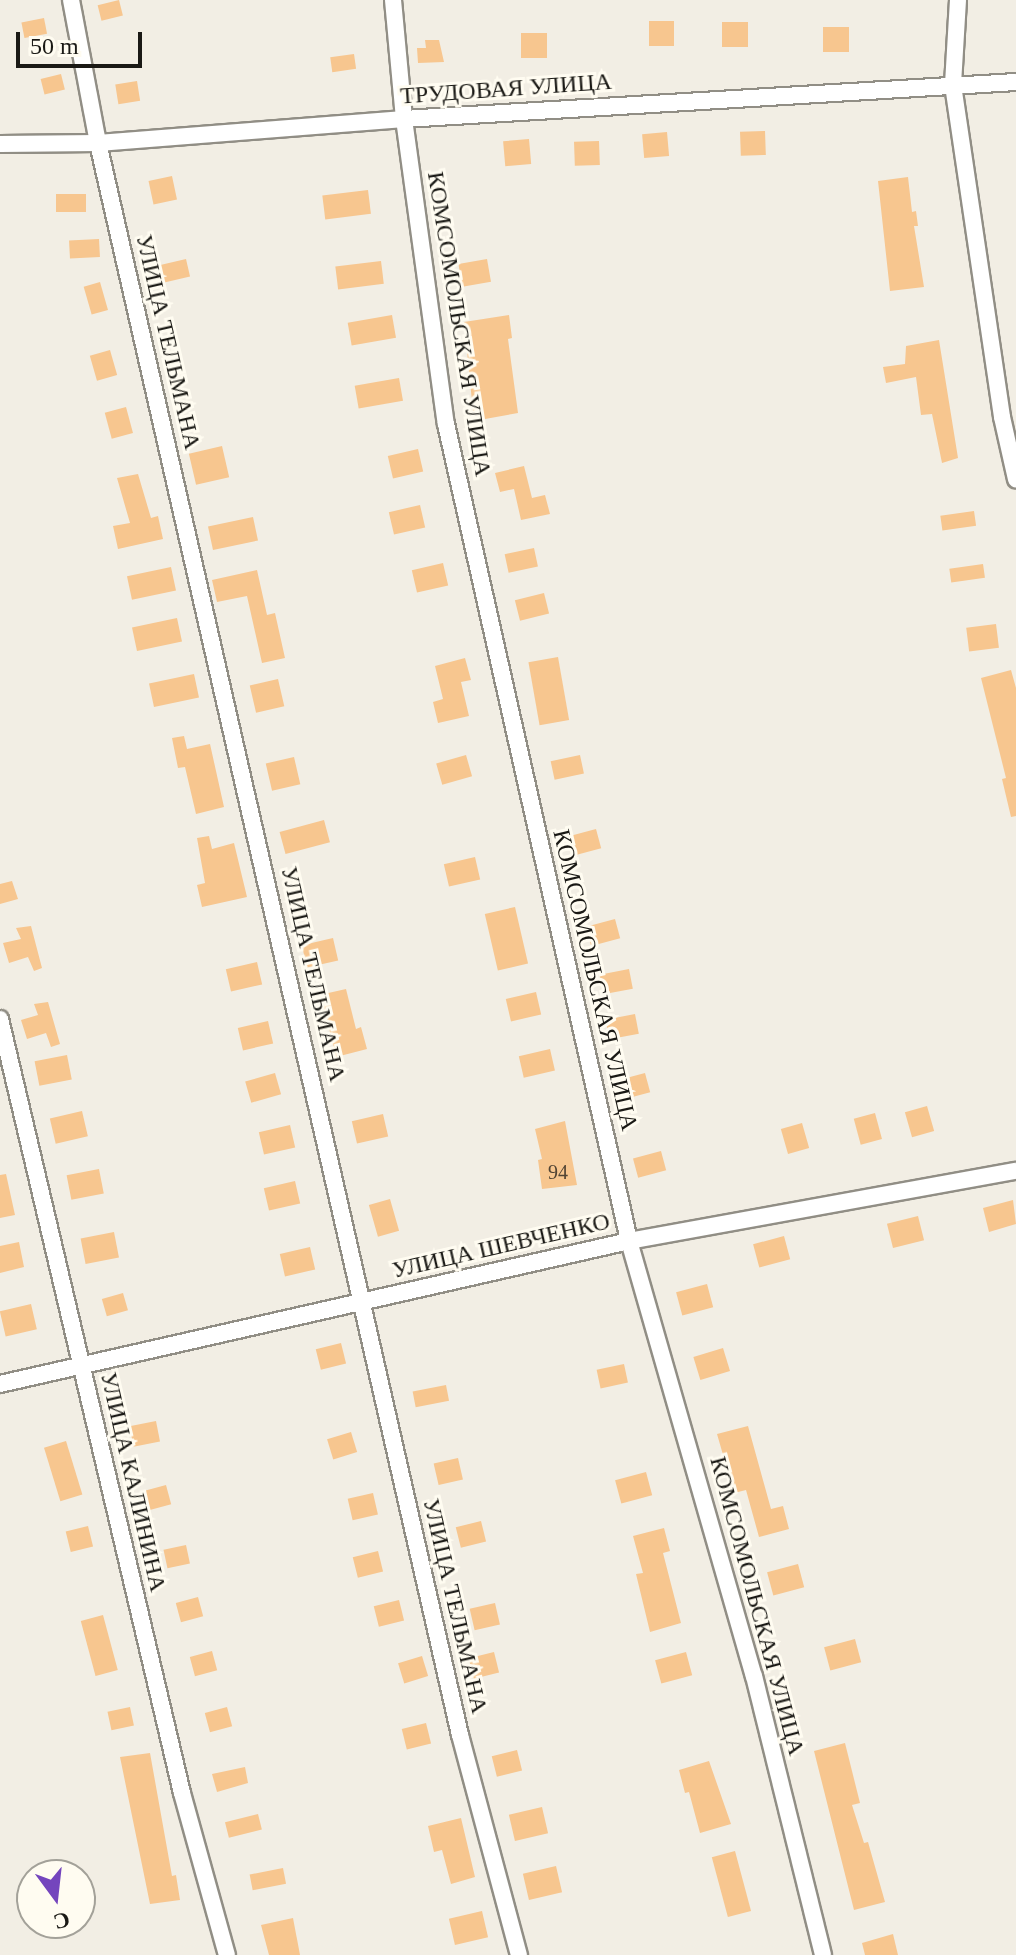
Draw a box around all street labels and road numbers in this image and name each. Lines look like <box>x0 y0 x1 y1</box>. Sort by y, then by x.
street label: ТРУДОВАЯ УЛИЦА <box>399 67 613 111</box>
street label: КОМСОМОЛЬСКАЯ УЛИЦА <box>421 170 497 478</box>
street label: УЛИЦА ТЕЛЬМАНА <box>129 232 207 452</box>
street label: КОМСОМОЛЬСКАЯ УЛИЦА <box>546 827 644 1133</box>
street label: УЛИЦА ТЕЛЬМАНА <box>274 864 352 1084</box>
street label: УЛИЦА ШЕВЧЕНКО <box>389 1207 613 1285</box>
street label: УЛИЦА КАЛИНИНА <box>94 1369 172 1595</box>
street label: КОМСОМОЛЬСКАЯ УЛИЦА <box>703 1453 811 1759</box>
street label: УЛИЦА ТЕЛЬМАНА <box>416 1496 494 1716</box>

